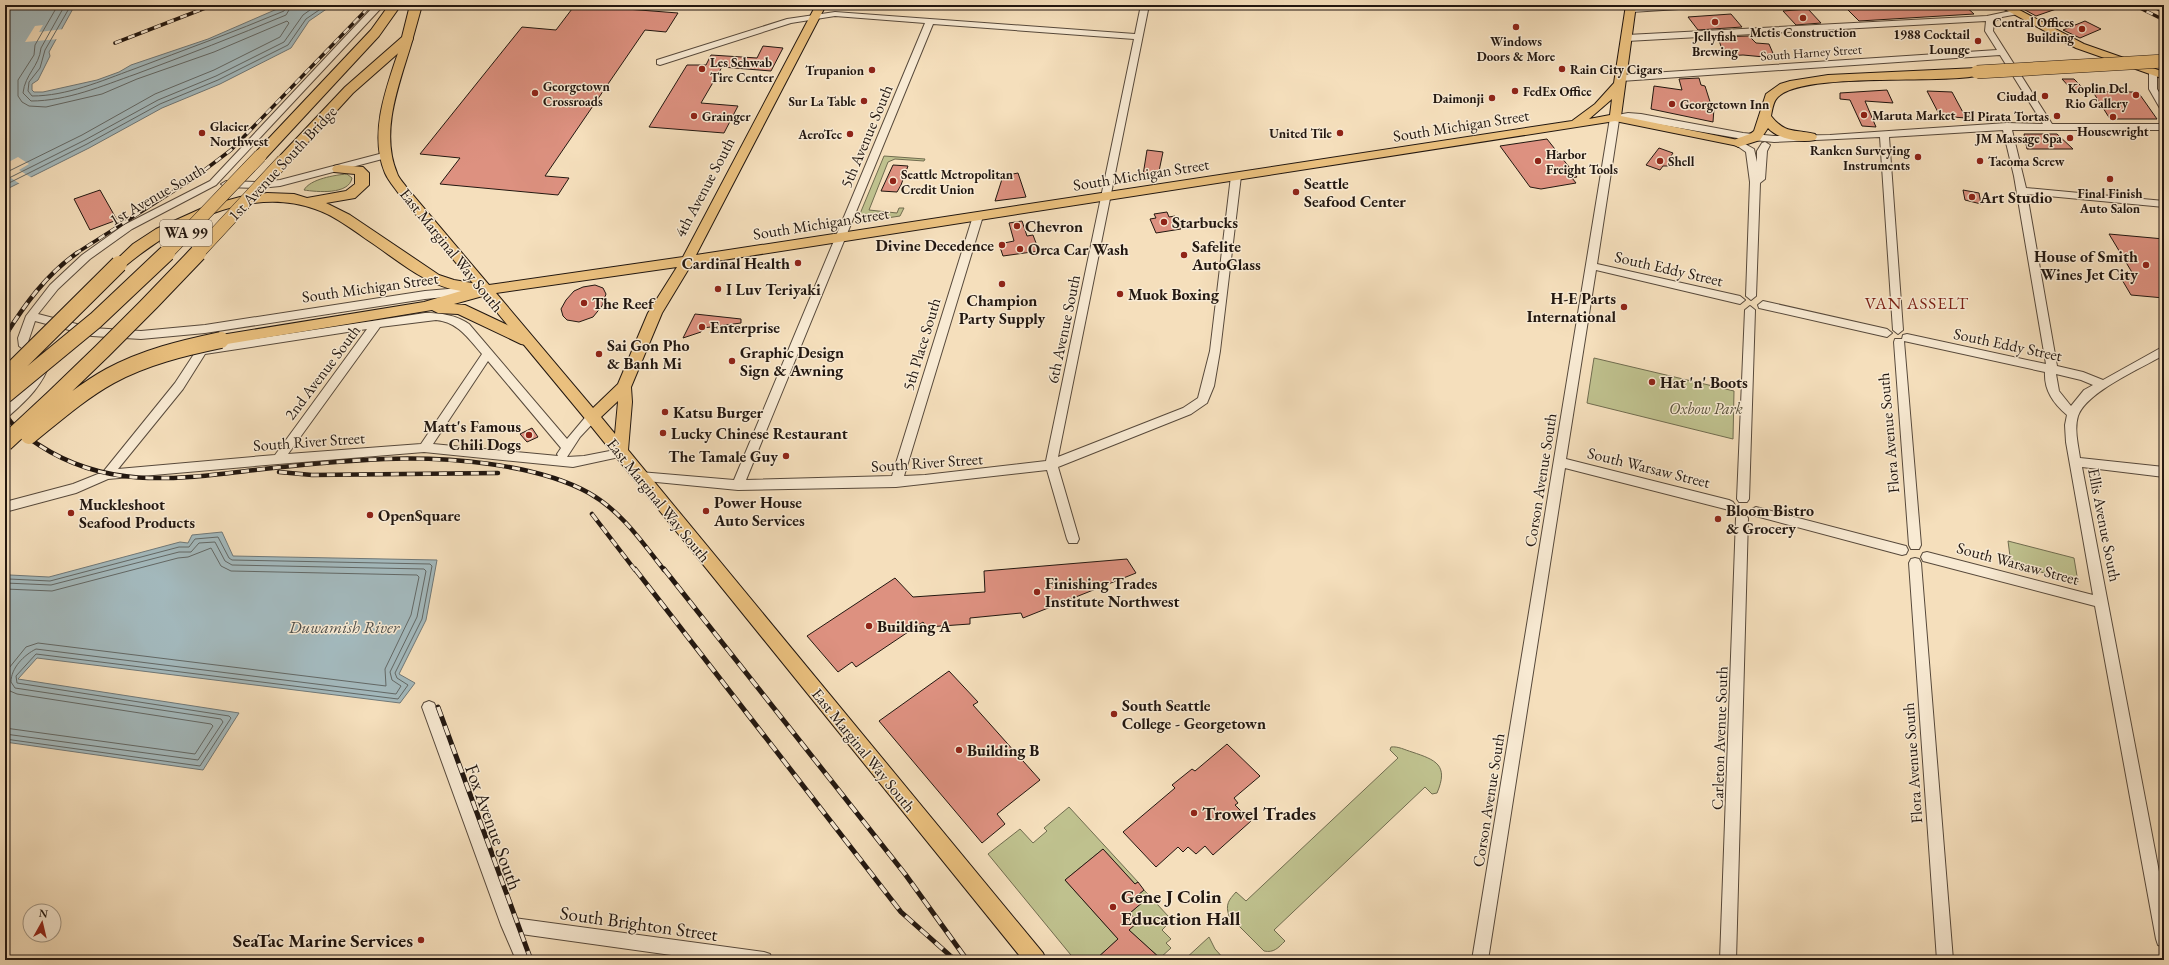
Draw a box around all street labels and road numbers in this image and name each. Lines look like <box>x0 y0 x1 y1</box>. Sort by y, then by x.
street label: South Harney Street <box>1760 40 1862 65</box>
street label: 5th Avenue South <box>835 81 898 191</box>
street label: 1st Avenue South Bridge <box>223 101 341 226</box>
street label: South Michigan Street <box>1392 104 1531 147</box>
street label: 4th Avenue South <box>669 134 740 241</box>
street label: South Michigan Street <box>1072 153 1211 196</box>
street label: 1st Avenue South <box>106 159 209 230</box>
street label: East Marginal Way South <box>395 184 508 317</box>
street label: South Michigan Street <box>752 202 891 245</box>
road number: WA 99 <box>160 220 212 246</box>
street label: South Eddy Street <box>1613 246 1725 291</box>
street label: South Michigan Street <box>301 268 440 307</box>
street label: 6th Avenue South <box>1042 273 1085 385</box>
street label: 5th Place South <box>897 295 946 393</box>
street label: 2nd Avenue South <box>280 321 365 424</box>
street label: South Eddy Street <box>1952 323 2064 366</box>
street label: Flora Avenue South <box>1873 372 1904 494</box>
street label: Corson Avenue South <box>1520 411 1561 549</box>
street label: South River Street <box>252 427 366 456</box>
street label: East Marginal Way South <box>602 434 715 567</box>
street label: South Warsaw Street <box>1585 442 1712 493</box>
street label: South River Street <box>870 448 984 477</box>
street label: Ellis Avenue South <box>2083 467 2126 584</box>
street label: South Warsaw Street <box>1954 537 2081 590</box>
street label: Carleton Avenue South <box>1706 666 1733 810</box>
street label: East Marginal Way South <box>807 684 920 817</box>
street label: Flora Avenue South <box>1898 702 1927 824</box>
street label: Corson Avenue South <box>1468 731 1509 869</box>
street label: Fox Avenue South <box>459 761 528 894</box>
street label: South Brighton Street <box>558 900 719 947</box>

